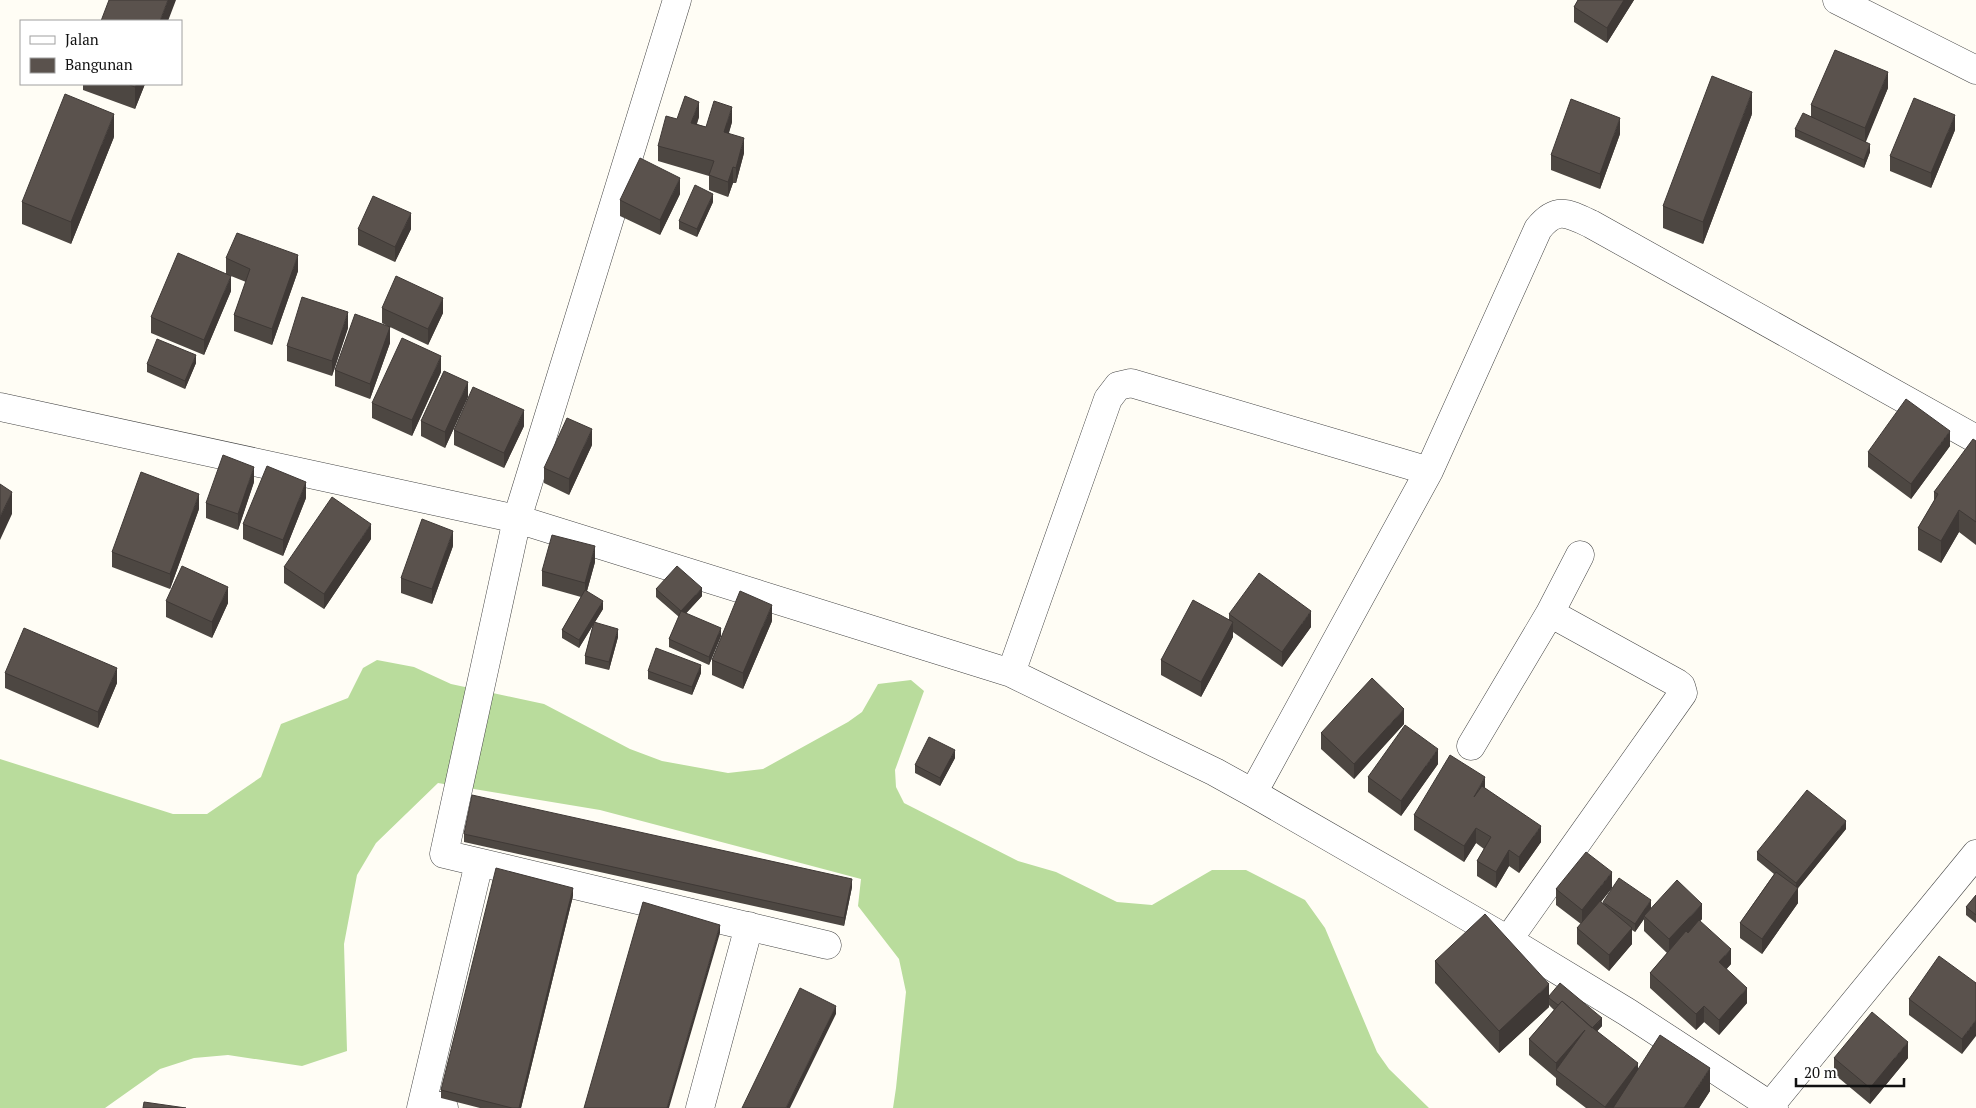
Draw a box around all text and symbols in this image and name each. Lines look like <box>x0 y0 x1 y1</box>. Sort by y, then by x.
legend <box>20 20 182 85</box>
text: Jalan <box>65 29 99 49</box>
text: Bangunan <box>65 54 133 74</box>
scale bar <box>1796 1056 1904 1088</box>
text: 20 m <box>1804 1062 1837 1082</box>

